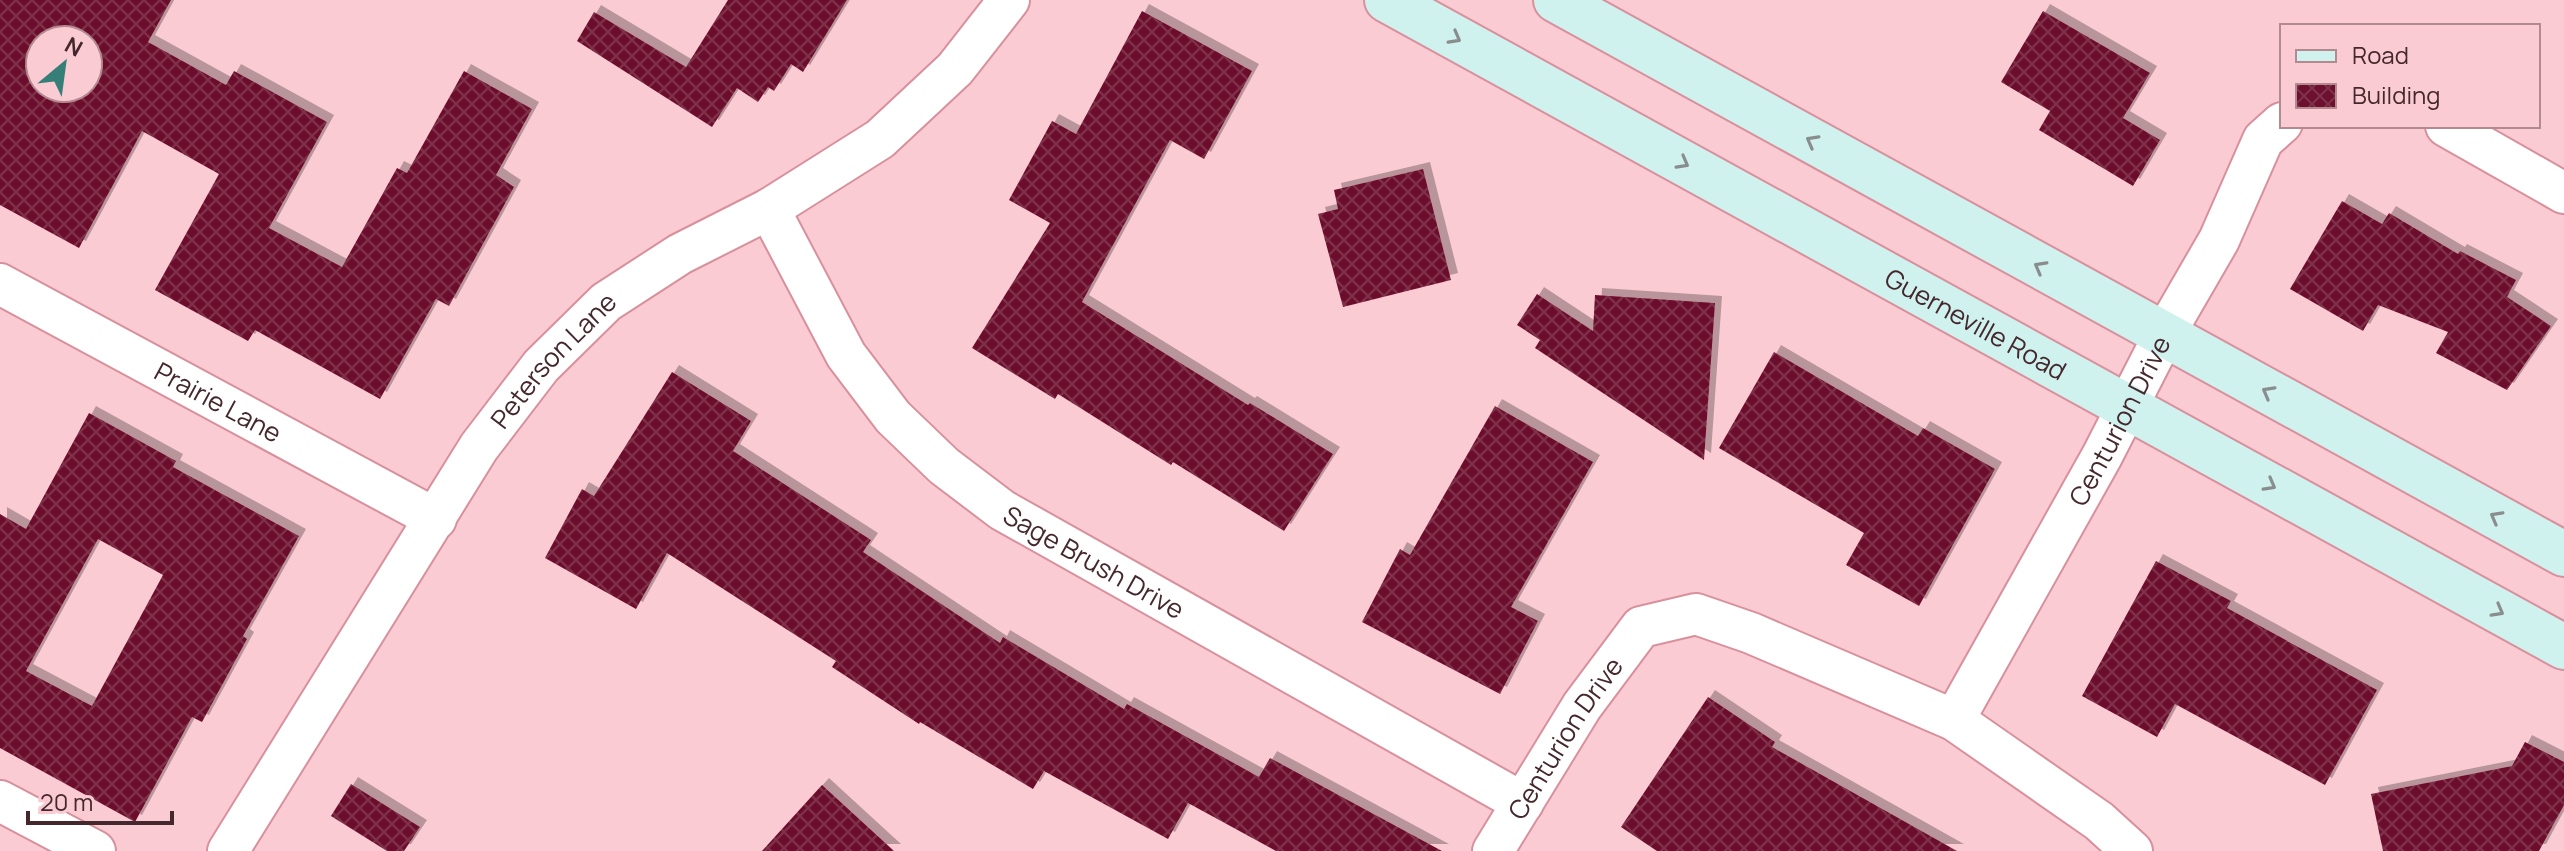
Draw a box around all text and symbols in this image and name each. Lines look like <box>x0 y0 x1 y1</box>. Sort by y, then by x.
north arrow <box>24 24 104 104</box>
legend <box>2280 24 2540 128</box>
one-way arrow <box>1447 28 1461 43</box>
text: N <box>60 30 88 63</box>
text: Road <box>2352 38 2409 71</box>
text: Building <box>2352 78 2440 111</box>
one-way arrow <box>1806 135 1821 151</box>
one-way arrow <box>1674 153 1688 169</box>
street label: Guerneville Road <box>1879 259 2073 388</box>
one-way arrow <box>2034 261 2048 277</box>
street label: Peterson Lane <box>482 284 624 436</box>
street label: Centurion Drive <box>2060 330 2179 512</box>
street label: Prairie Lane <box>148 353 288 451</box>
one-way arrow <box>2262 386 2276 402</box>
one-way arrow <box>2262 476 2277 491</box>
street label: Sage Brush Drive <box>997 497 1191 627</box>
one-way arrow <box>2490 511 2504 527</box>
one-way arrow <box>2490 601 2504 616</box>
street label: Centurion Drive <box>1499 649 1631 826</box>
scale bar <box>28 775 172 825</box>
text: 20 m <box>40 785 93 818</box>

